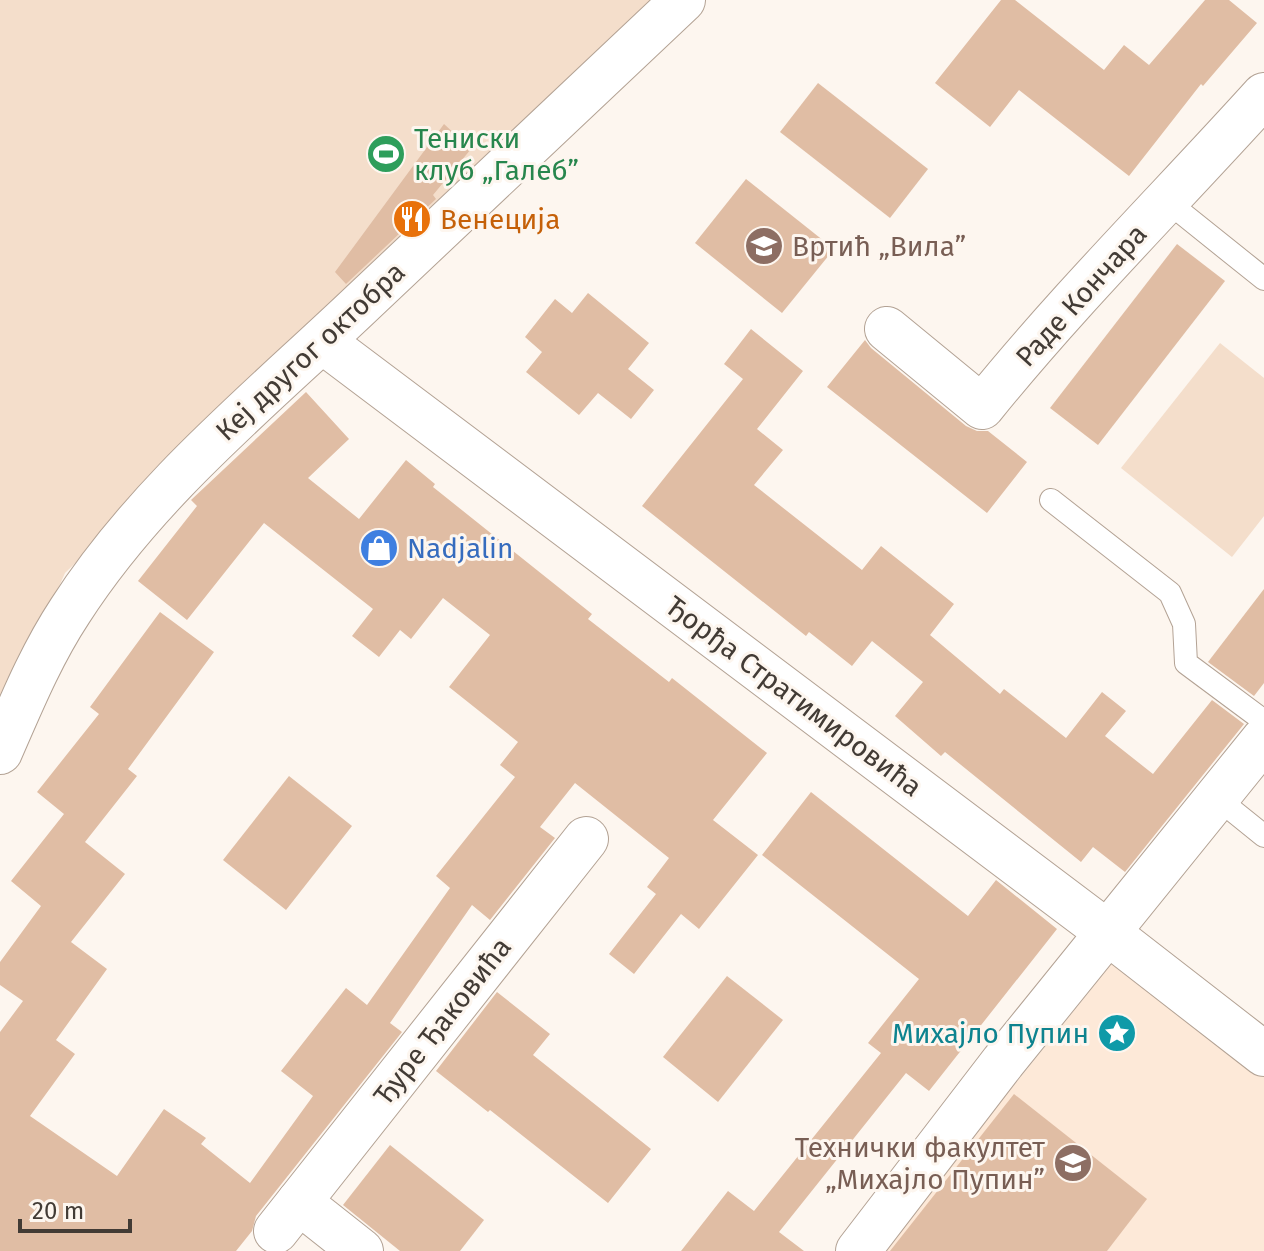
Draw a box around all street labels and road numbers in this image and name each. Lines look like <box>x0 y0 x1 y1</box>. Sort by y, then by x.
street label: Раде Кончара <box>1009 218 1154 373</box>
street label: Кеј другог октобра <box>209 255 412 448</box>
street label: Ђорђа Стратимировића <box>659 589 928 804</box>
street label: Ђуре Ђаковића <box>367 931 518 1112</box>

